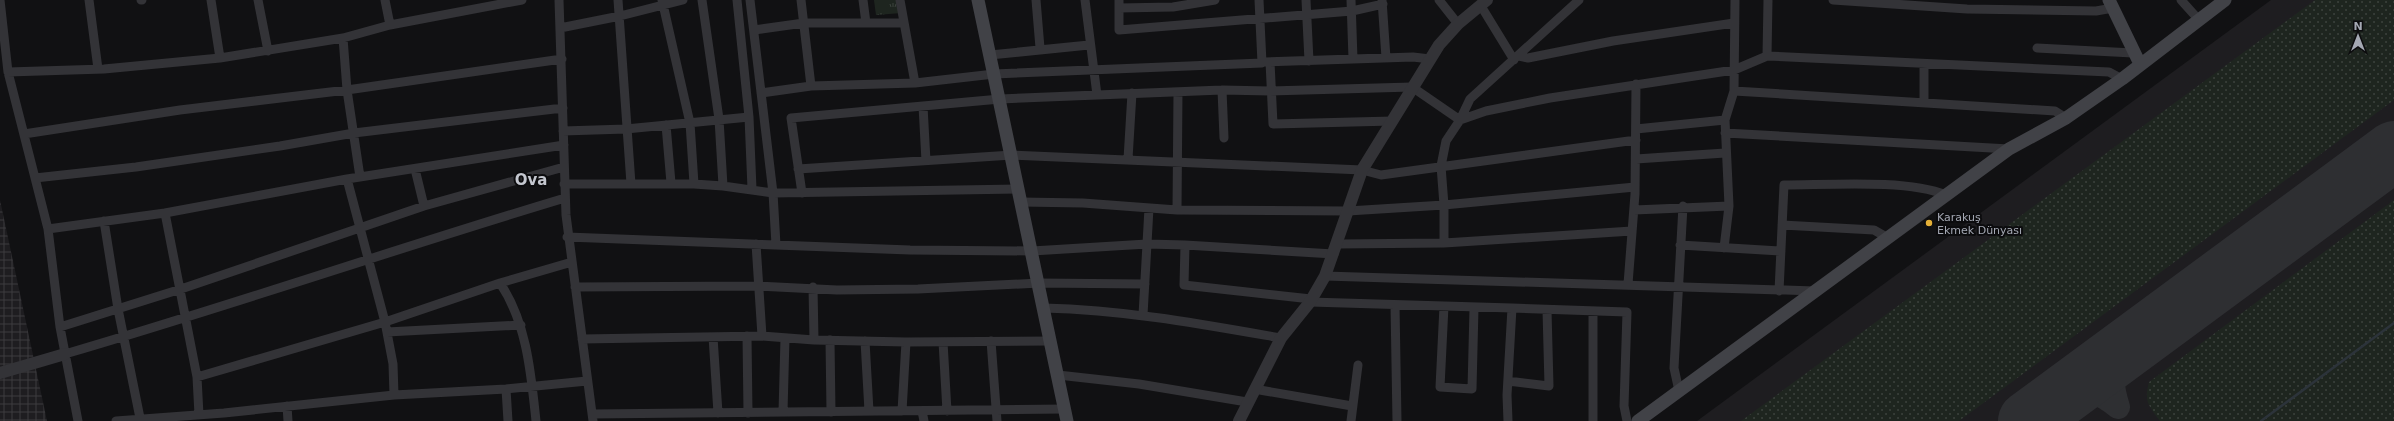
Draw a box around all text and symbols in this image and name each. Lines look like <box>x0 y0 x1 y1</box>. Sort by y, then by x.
north arrow <box>2338 16 2378 56</box>
text: N <box>2353 20 2363 33</box>
district label: Ova <box>515 171 547 189</box>
place label: Karakuş Ekmek Dünyası <box>1937 211 2022 237</box>
marker: Karakuş Ekmek Dünyası <box>1924 218 1934 228</box>

